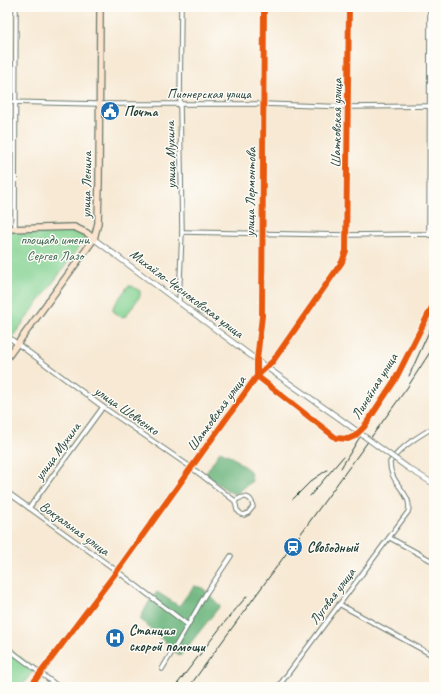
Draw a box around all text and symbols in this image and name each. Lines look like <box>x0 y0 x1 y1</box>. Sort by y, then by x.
street label: Шатковская улица <box>327 77 346 168</box>
street label: Пионерская улица <box>167 85 252 102</box>
public building icon: Почта <box>99 100 121 122</box>
place label: Почта <box>124 103 158 120</box>
street label: улица Мухина <box>161 120 180 190</box>
street label: улица Лермонтова <box>241 146 260 238</box>
street label: улица Ленина <box>77 150 96 219</box>
park label: площадь имени Сергея Лазо <box>21 231 90 264</box>
street label: Михайло-Чесноковская улица <box>127 245 248 342</box>
street label: Линейная улица <box>347 349 402 422</box>
street label: Шатковская улица <box>183 371 250 454</box>
street label: улица Шевченко <box>90 381 163 439</box>
street label: улица Мухина <box>30 418 85 484</box>
street label: Вокзальная улица <box>36 497 114 560</box>
station icon: Свободный <box>282 536 304 558</box>
place label: Свободный <box>307 539 359 556</box>
street label: Луговая улица <box>306 564 360 628</box>
place label: Станция скорой помощи <box>129 622 206 655</box>
hospital icon: Станция скорой помощи <box>104 627 126 649</box>

